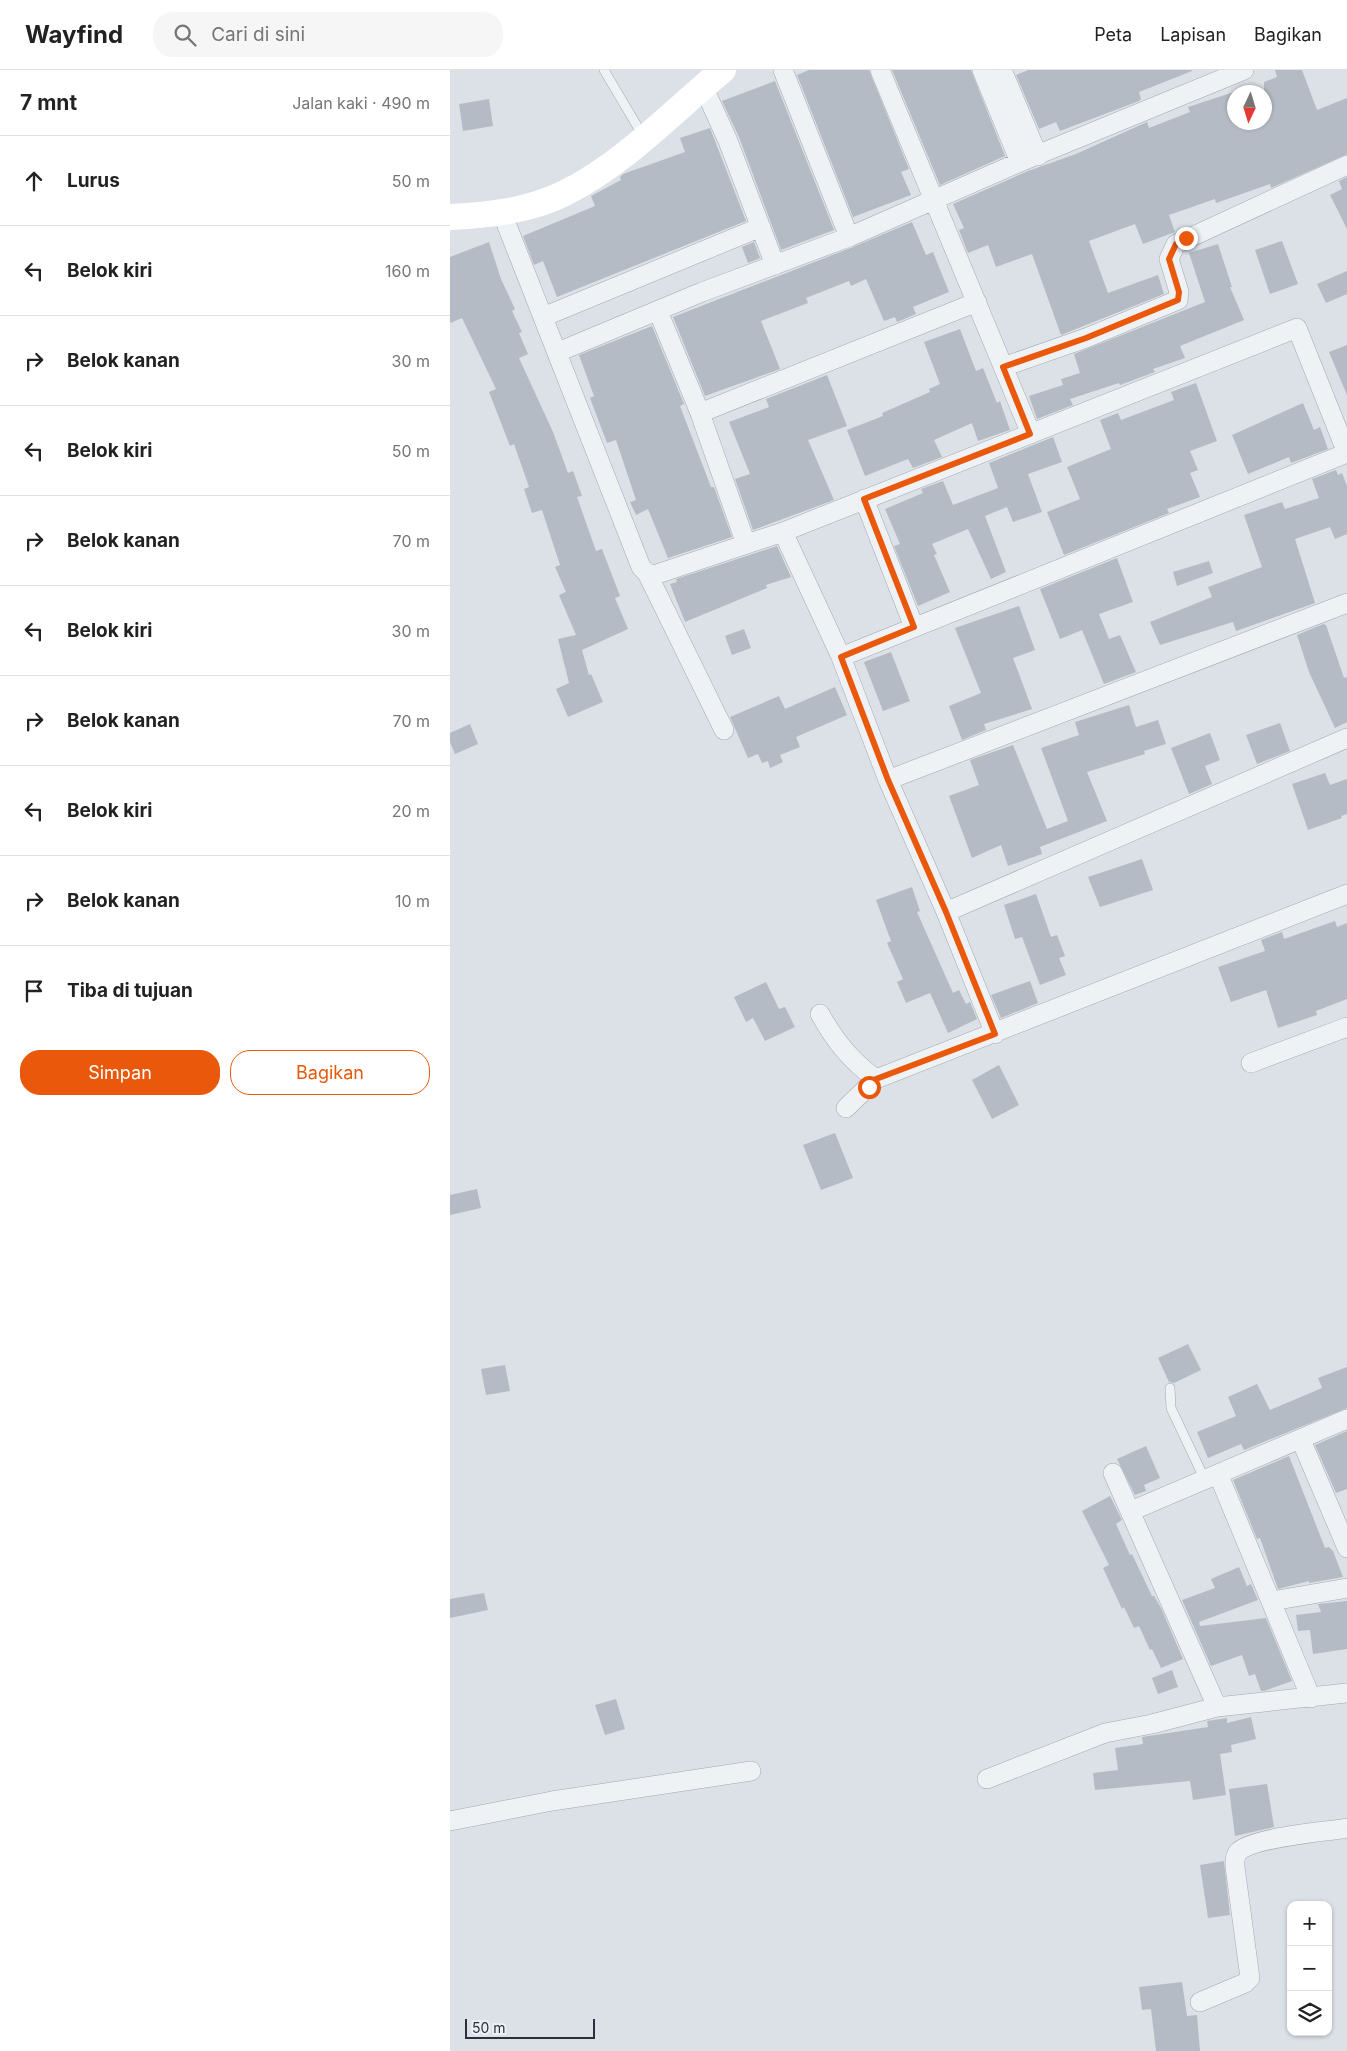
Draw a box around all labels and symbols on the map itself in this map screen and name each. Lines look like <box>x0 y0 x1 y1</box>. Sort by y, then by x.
north arrow <box>1227 85 1272 130</box>
route end <box>1175 227 1198 250</box>
route start <box>858 1076 881 1099</box>
scale bar <box>465 2016 595 2039</box>

